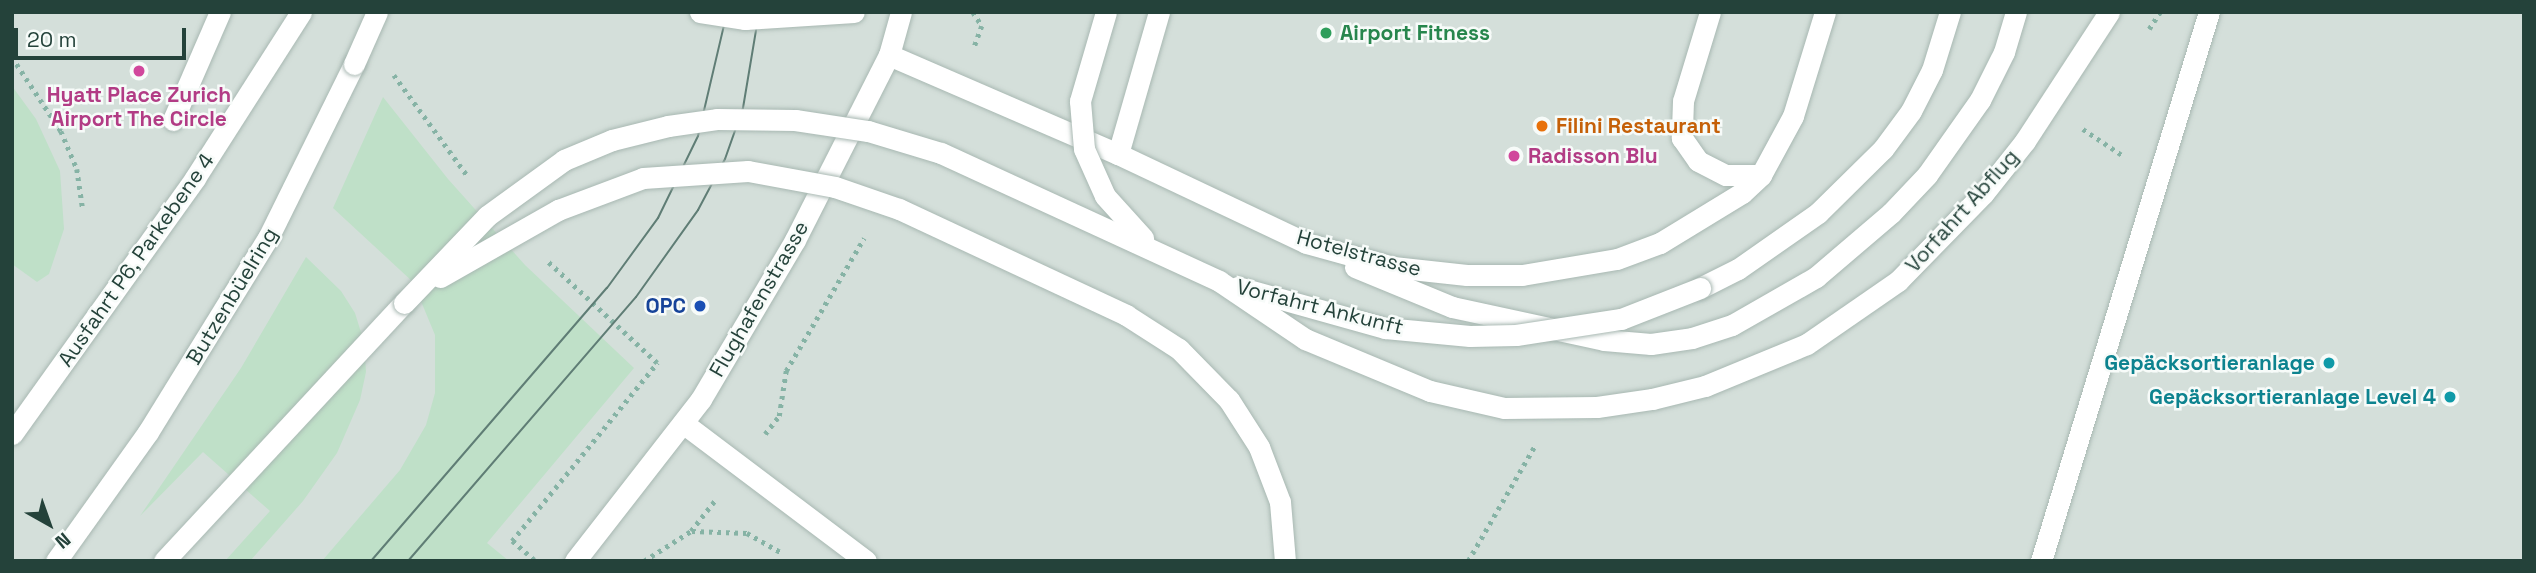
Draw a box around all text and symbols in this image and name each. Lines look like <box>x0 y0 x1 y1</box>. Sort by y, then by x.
scale bar <box>18 14 189 58</box>
place label: Airport Fitness <box>1340 20 1490 46</box>
marker: Airport Fitness <box>1318 25 1334 41</box>
text: 20 m <box>27 26 77 53</box>
marker: Hyatt Place Zurich Airport The Circle <box>131 63 147 79</box>
place label: Hyatt Place Zurich Airport The Circle <box>47 82 231 132</box>
place label: Filini Restaurant <box>1556 113 1721 139</box>
marker: Filini Restaurant <box>1534 118 1550 134</box>
place label: Radisson Blu <box>1528 143 1658 169</box>
street label: Vorfahrt Abflug <box>1900 144 2024 278</box>
street label: Ausfahrt P6, Parkebene 4 <box>52 148 220 372</box>
marker: Radisson Blu <box>1506 148 1522 164</box>
street label: Flughafenstrasse <box>704 217 814 381</box>
street label: Butzenbüelring <box>181 223 283 369</box>
street label: Hotelstrasse <box>1294 224 1424 282</box>
street label: Vorfahrt Ankunft <box>1234 274 1406 340</box>
place label: OPC <box>646 293 686 319</box>
marker: OPC <box>692 298 708 314</box>
place label: Gepäcksortieranlage <box>2104 350 2315 376</box>
marker: Gepäcksortieranlage <box>2321 355 2337 371</box>
place label: Gepäcksortieranlage Level 4 <box>2149 384 2436 410</box>
marker: Gepäcksortieranlage Level 4 <box>2442 389 2458 405</box>
north arrow <box>14 489 84 559</box>
text: N <box>50 527 76 554</box>

